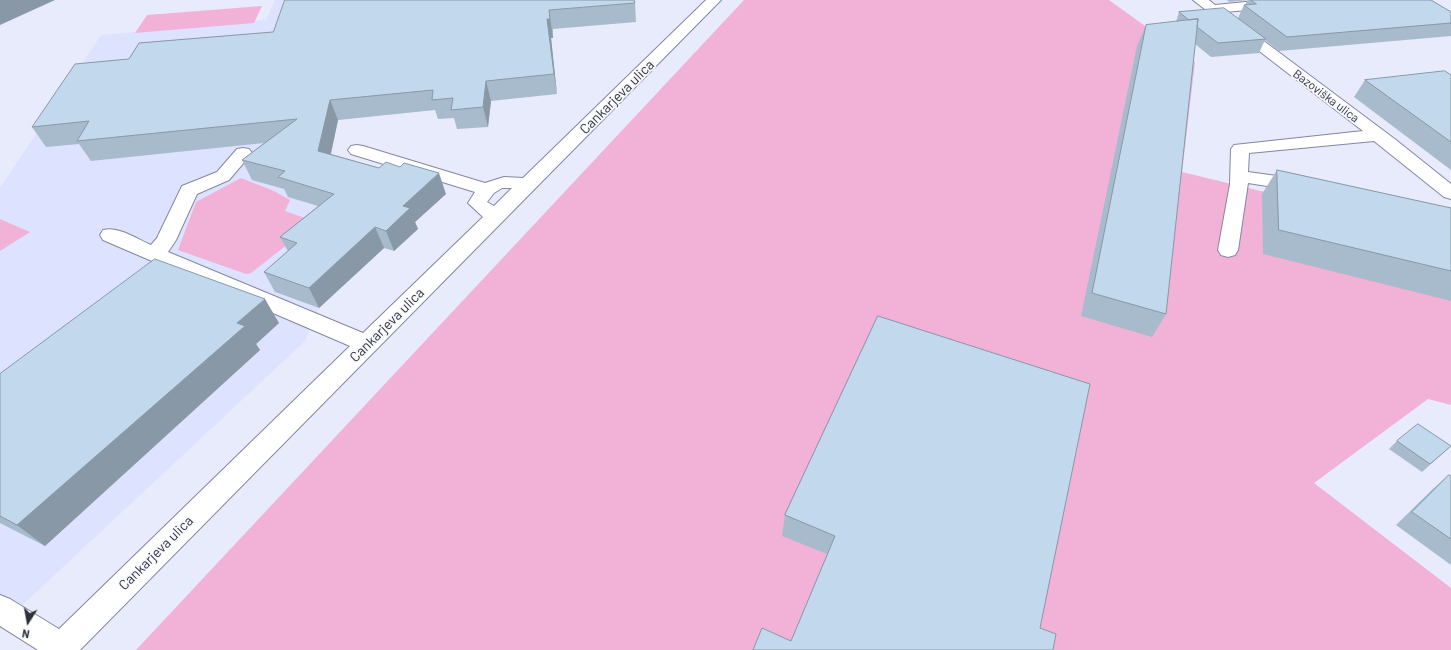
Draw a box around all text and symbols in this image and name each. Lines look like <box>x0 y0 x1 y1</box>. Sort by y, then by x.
street label: Cankarjeva ulica <box>576 56 658 138</box>
street label: Bazoviška ulica <box>1290 67 1362 125</box>
street label: Cankarjeva ulica <box>346 284 428 366</box>
street label: Cankarjeva ulica <box>115 512 197 594</box>
north arrow <box>8 602 48 642</box>
text: N <box>21 627 30 641</box>

